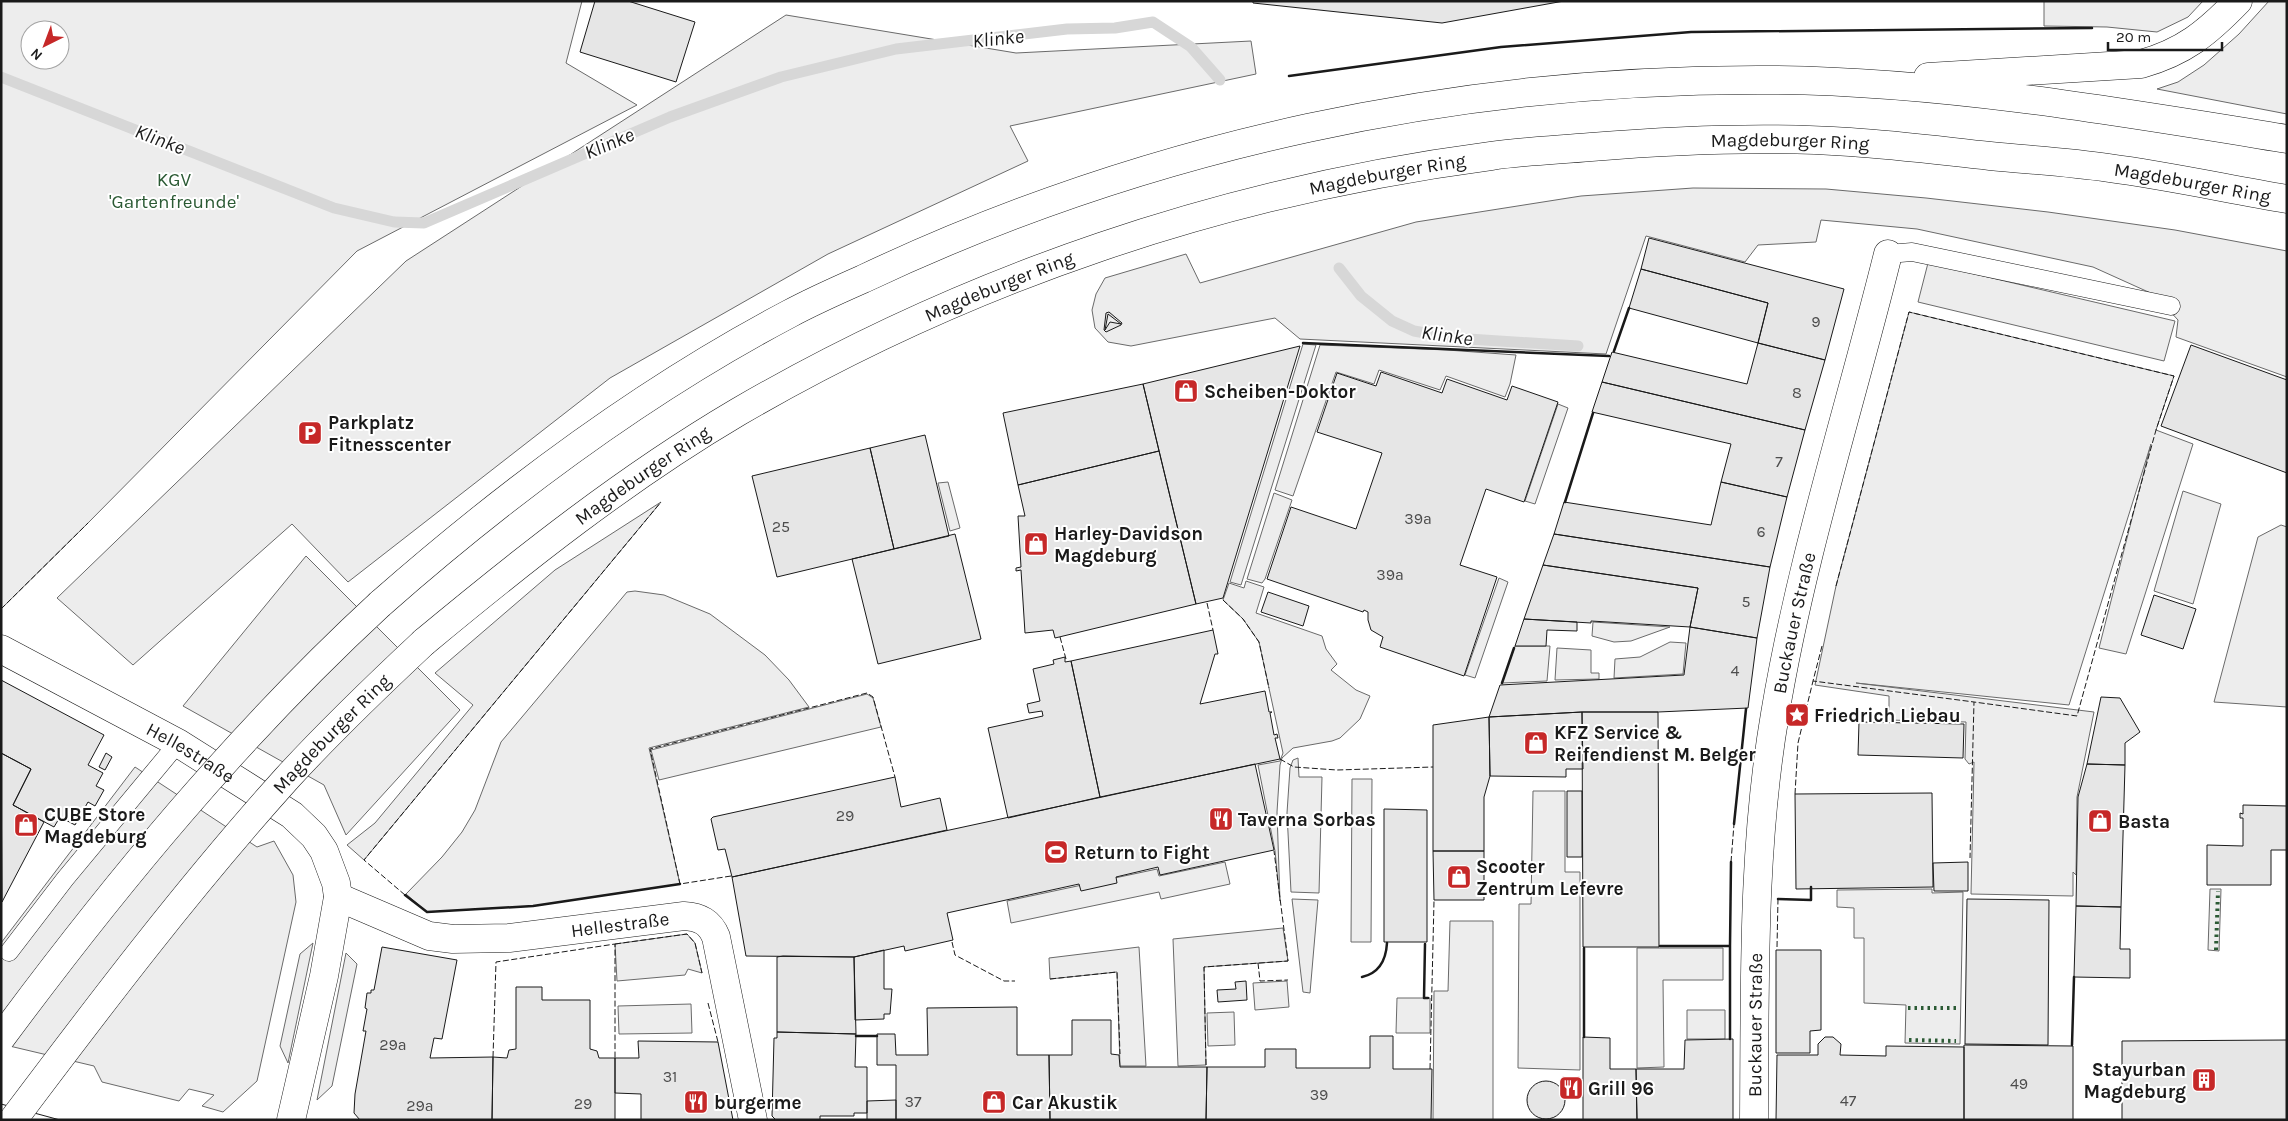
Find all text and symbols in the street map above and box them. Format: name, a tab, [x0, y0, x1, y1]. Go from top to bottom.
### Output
north arrow	[20, 20, 70, 70]
scale bar	[2108, 20, 2222, 52]
water label: Klinke	[971, 24, 1025, 53]
text: 20 m	[2116, 28, 2151, 46]
text: N	[27, 45, 46, 64]
water label: Klinke	[132, 119, 188, 159]
water label: Klinke	[581, 123, 637, 164]
street label: Magdeburger Ring	[1710, 129, 1871, 155]
street label: Magdeburger Ring	[1307, 150, 1468, 200]
street label: Magdeburger Ring	[2112, 159, 2273, 208]
park label: KGV 'Gartenfreunde'	[109, 169, 240, 213]
street label: Magdeburger Ring	[921, 247, 1077, 327]
house number: 9	[1811, 312, 1821, 331]
water label: Klinke	[1420, 321, 1474, 350]
shop icon: Scheiben-Doktor	[1173, 378, 1199, 404]
place label: Scheiben-Doktor	[1204, 381, 1356, 403]
house number: 8	[1792, 383, 1802, 402]
place label: Parkplatz Fitnesscenter	[328, 412, 452, 456]
parking icon: Parkplatz Fitnesscenter	[297, 420, 323, 446]
street label: Magdeburger Ring	[571, 422, 715, 530]
house number: 7	[1775, 452, 1783, 471]
house number: 39a	[1404, 509, 1432, 528]
house number: 25	[772, 517, 790, 536]
house number: 6	[1756, 522, 1766, 541]
place label: Harley-Davidson Magdeburg	[1054, 523, 1203, 567]
shop icon: Harley-Davidson Magdeburg	[1023, 531, 1049, 557]
street label: Buckauer Straße	[1769, 550, 1821, 696]
house number: 39a	[1376, 565, 1404, 584]
house number: 5	[1741, 592, 1751, 611]
house number: 4	[1731, 661, 1740, 680]
street label: Magdeburger Ring	[268, 670, 395, 799]
place icon: Friedrich Liebau	[1784, 702, 1810, 728]
place label: Friedrich Liebau	[1814, 705, 1961, 727]
street label: Hellestraße	[142, 718, 238, 788]
place label: KFZ Service & Reifendienst M. Belger	[1554, 722, 1756, 766]
shop icon: KFZ Service & Reifendienst M. Belger	[1523, 730, 1549, 756]
place label: CUBE Store Magdeburg	[44, 804, 146, 848]
house number: 29	[836, 806, 854, 825]
restaurant icon: Taverna Sorbas	[1208, 806, 1234, 832]
shop icon: Basta	[2087, 808, 2113, 834]
place label: Taverna Sorbas	[1238, 809, 1376, 831]
place label: Basta	[2118, 811, 2170, 833]
shop icon: CUBE Store Magdeburg	[13, 812, 39, 838]
sports icon: Return to Fight	[1043, 839, 1069, 865]
place label: Return to Fight	[1074, 842, 1210, 864]
place label: Scooter Zentrum Lefevre	[1476, 856, 1623, 900]
shop icon: Scooter Zentrum Lefevre	[1446, 864, 1472, 890]
street label: Hellestraße	[570, 908, 670, 942]
street label: Buckauer Straße	[1744, 953, 1767, 1097]
house number: 29a	[379, 1035, 407, 1054]
place label: Stayurban Magdeburg	[2084, 1059, 2186, 1103]
house number: 31	[663, 1067, 677, 1086]
building icon: Stayurban Magdeburg	[2191, 1067, 2217, 1093]
house number: 49	[2010, 1074, 2028, 1093]
restaurant icon: Grill 96	[1558, 1075, 1584, 1101]
place label: Grill 96	[1588, 1078, 1654, 1100]
house number: 39	[1310, 1085, 1328, 1104]
restaurant icon: burgerme	[683, 1089, 709, 1115]
shop icon: Car Akustik	[981, 1089, 1007, 1115]
house number: 47	[1840, 1091, 1857, 1110]
place label: burgerme	[714, 1092, 802, 1114]
house number: 37	[905, 1092, 922, 1111]
place label: Car Akustik	[1012, 1092, 1117, 1114]
house number: 29	[574, 1094, 592, 1113]
house number: 29a	[406, 1096, 434, 1115]

